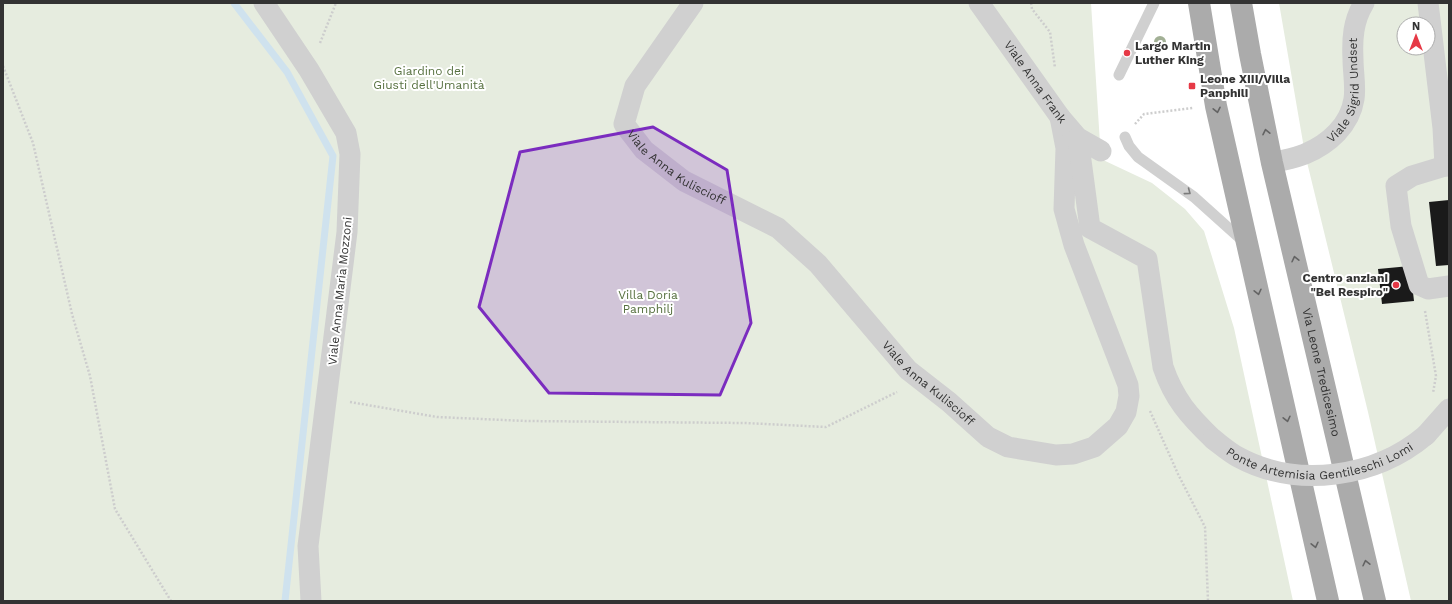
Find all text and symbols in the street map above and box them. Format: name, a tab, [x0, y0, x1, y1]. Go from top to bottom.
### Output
north arrow	[1396, 16, 1436, 56]
text: N	[1412, 20, 1420, 33]
street label: Viale Sigrid Undset	[1324, 37, 1362, 146]
street label: Viale Anna Frank	[1001, 38, 1069, 126]
place label: Largo Martin Luther King	[1135, 39, 1211, 67]
marker: Largo Martin Luther King	[1122, 48, 1132, 58]
park label: Giardino dei Giusti dell'Umanità	[373, 64, 485, 92]
place label: Leone XIII/Villa Panphili	[1200, 72, 1290, 100]
marker: Leone XIII/Villa Panphili	[1187, 81, 1197, 91]
one-way arrow	[1212, 107, 1220, 114]
street label: Viale Anna Kuliscioff	[624, 127, 729, 208]
one-way arrow	[1262, 129, 1271, 136]
one-way arrow	[1183, 187, 1190, 194]
street label: Viale Anna Maria Mozzoni	[325, 216, 355, 366]
one-way arrow	[1292, 256, 1300, 262]
place label: Centro anziani "Bel Respiro"	[1303, 271, 1388, 299]
marker: Centro anziani "Bel Respiro"	[1391, 280, 1401, 290]
park label: Villa Doria Pamphilj	[618, 288, 678, 316]
one-way arrow	[1254, 289, 1262, 295]
street label: Via Leone Tredicesimo	[1299, 307, 1343, 438]
street label: Viale Anna Kuliscioff	[879, 338, 978, 429]
one-way arrow	[1282, 415, 1291, 422]
street label: Ponte Artemisia Gentileschi Lomi	[1221, 435, 1417, 453]
text: Ponte Artemisia Gentileschi Lomi	[1224, 440, 1416, 482]
one-way arrow	[1311, 542, 1319, 549]
one-way arrow	[1362, 560, 1370, 566]

